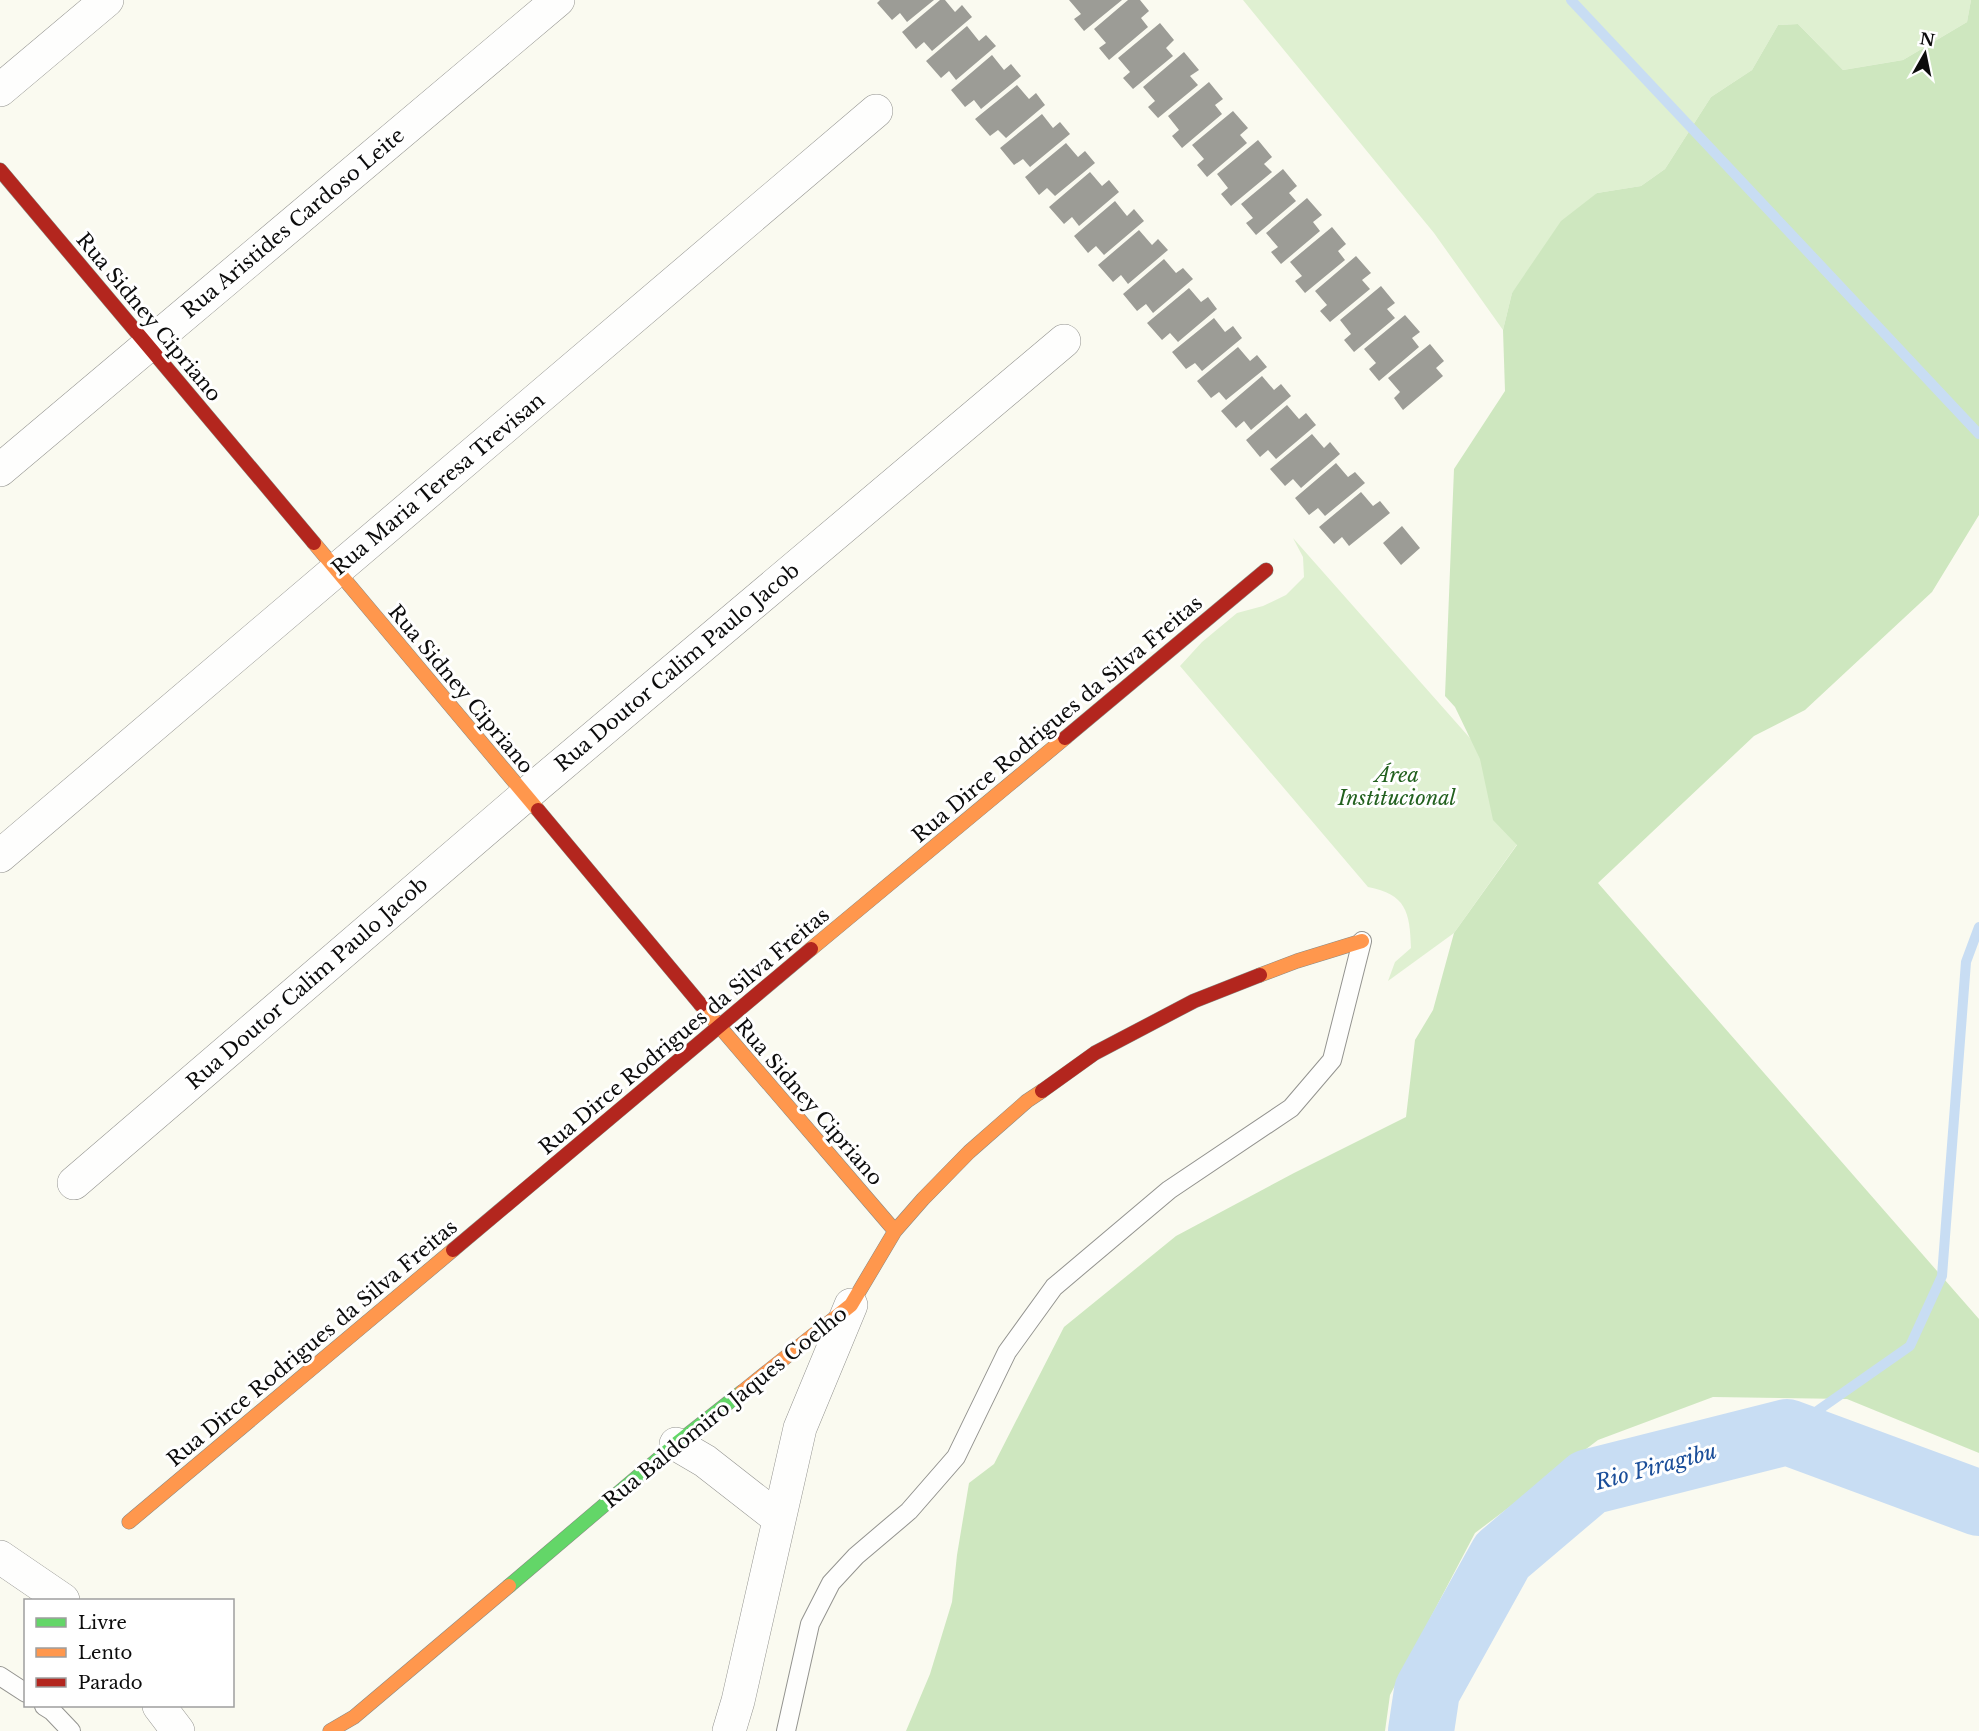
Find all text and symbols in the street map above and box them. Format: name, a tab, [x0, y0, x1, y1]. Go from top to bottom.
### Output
north arrow	[1895, 24, 1955, 84]
text: N	[1918, 28, 1936, 50]
street label: Rua Aristides Cardoso Leite	[177, 123, 409, 323]
street label: Rua Sidney Cipriano	[71, 228, 227, 406]
street label: Rua Maria Teresa Trevisan	[327, 388, 549, 580]
street label: Rua Doutor Calim Paulo Jacob	[550, 558, 804, 776]
street label: Rua Dirce Rodrigues da Silva Freitas	[907, 591, 1207, 847]
street label: Rua Sidney Cipriano	[383, 600, 539, 778]
park label: Área Institucional	[1337, 762, 1457, 810]
street label: Rua Doutor Calim Paulo Jacob	[182, 872, 432, 1094]
street label: Rua Dirce Rodrigues da Silva Freitas	[534, 903, 834, 1159]
street label: Rua Sidney Cipriano	[730, 1014, 888, 1190]
street label: Rua Dirce Rodrigues da Silva Freitas	[162, 1215, 462, 1471]
street label: Rua Baldomiro Jaques Coelho	[598, 1301, 852, 1513]
water label: Rio Piragibu	[1591, 1438, 1720, 1496]
legend	[24, 1599, 234, 1707]
text: Livre	[78, 1612, 127, 1634]
text: Lento	[78, 1642, 132, 1664]
text: Parado	[78, 1672, 143, 1694]

